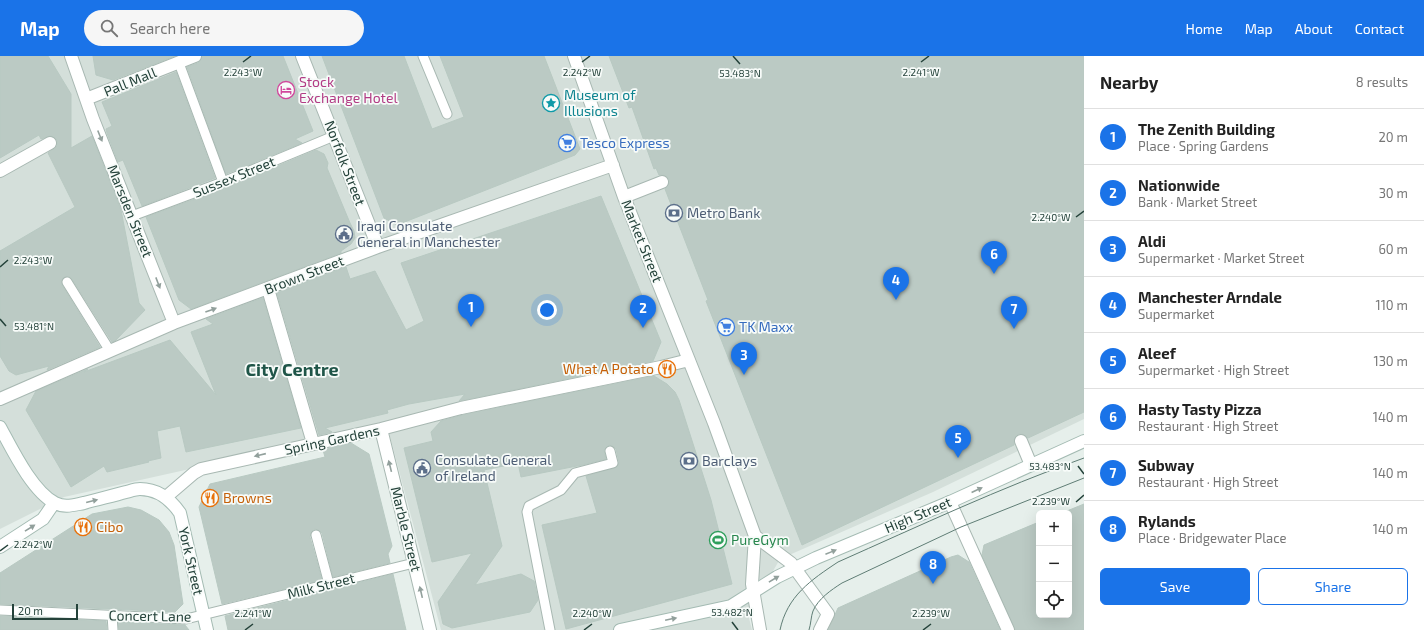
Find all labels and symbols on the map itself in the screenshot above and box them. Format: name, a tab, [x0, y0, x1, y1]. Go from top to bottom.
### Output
street label: Pall Mall	[101, 63, 159, 100]
text: 2.243°W	[224, 66, 263, 78]
text: 2.242°W	[563, 66, 602, 78]
text: 2.241°W	[903, 66, 940, 78]
text: 53.483°N	[719, 67, 761, 79]
place label: Stock Exchange Hotel	[299, 73, 398, 106]
hotel icon: Stock Exchange Hotel	[276, 80, 296, 100]
place label: Museum of Illusions	[564, 86, 636, 119]
place icon: Museum of Illusions	[541, 93, 561, 113]
street label: Norfolk Street	[321, 118, 369, 208]
one-way arrow	[97, 130, 103, 141]
supermarket icon: Tesco Express	[557, 133, 577, 153]
place label: Tesco Express	[580, 134, 670, 151]
street label: Sussex Street	[190, 152, 277, 201]
street label: Marsden Street	[104, 162, 157, 260]
street label: Market Street	[618, 197, 667, 285]
bank icon: Metro Bank	[664, 203, 684, 223]
place label: Metro Bank	[687, 204, 760, 221]
text: 2.240°W	[1032, 211, 1071, 223]
place label: Iraqi Consulate General in Manchester	[357, 217, 500, 250]
public building icon: Iraqi Consulate General in Manchester	[334, 224, 354, 244]
pin: 6	[981, 241, 1007, 274]
street label: Brown Street	[262, 252, 346, 297]
text: 2.243°W	[14, 254, 53, 266]
pin: 4	[883, 267, 909, 300]
one-way arrow	[156, 277, 162, 289]
pin: 1	[458, 294, 484, 327]
pin: 2	[630, 295, 656, 328]
pin: 7	[1001, 296, 1027, 329]
your location	[537, 300, 557, 320]
one-way arrow	[205, 306, 217, 312]
supermarket icon: TK Maxx	[716, 317, 736, 337]
place label: TK Maxx	[739, 318, 794, 335]
text: 53.481°N	[14, 320, 54, 332]
pin: 3	[731, 342, 757, 375]
district label: City Centre	[245, 358, 339, 380]
restaurant icon: What A Potato	[657, 359, 677, 379]
place label: What A Potato	[563, 360, 654, 377]
street label: Spring Gardens	[283, 421, 381, 458]
pin: 5	[945, 425, 971, 458]
place label: Consulate General of Ireland	[435, 451, 552, 484]
bank icon: Barclays	[679, 451, 699, 471]
place label: Barclays	[702, 452, 757, 469]
one-way arrow	[254, 453, 267, 459]
public building icon: Consulate General of Ireland	[412, 458, 432, 478]
one-way arrow	[387, 460, 393, 472]
text: 53.483°N	[1029, 460, 1071, 472]
street label: Marble Street	[388, 484, 425, 573]
one-way arrow	[971, 487, 982, 493]
restaurant icon: Browns	[200, 488, 220, 508]
place label: Browns	[223, 489, 272, 506]
street label: High Street	[882, 493, 954, 536]
text: 2.239°W	[1032, 495, 1070, 507]
one-way arrow	[86, 497, 98, 503]
restaurant icon: Cibo	[73, 517, 93, 537]
place label: Cibo	[96, 518, 123, 535]
one-way arrow	[25, 524, 35, 532]
street label: York Street	[175, 525, 208, 597]
sports icon: PureGym	[708, 530, 728, 550]
place label: PureGym	[731, 531, 789, 548]
text: 2.242°W	[14, 538, 53, 550]
one-way arrow	[825, 548, 837, 555]
pin: 8	[920, 551, 946, 584]
street label: Milk Street	[285, 569, 356, 602]
one-way arrow	[769, 575, 779, 583]
one-way arrow	[418, 586, 424, 598]
scale bar	[12, 602, 78, 621]
street label: Concert Lane	[108, 606, 192, 625]
text: 53.482°N	[711, 606, 753, 618]
text: 2.241°W	[235, 607, 272, 619]
text: 2.240°W	[573, 607, 612, 619]
text: 2.239°W	[912, 607, 950, 619]
one-way arrow	[665, 615, 677, 621]

